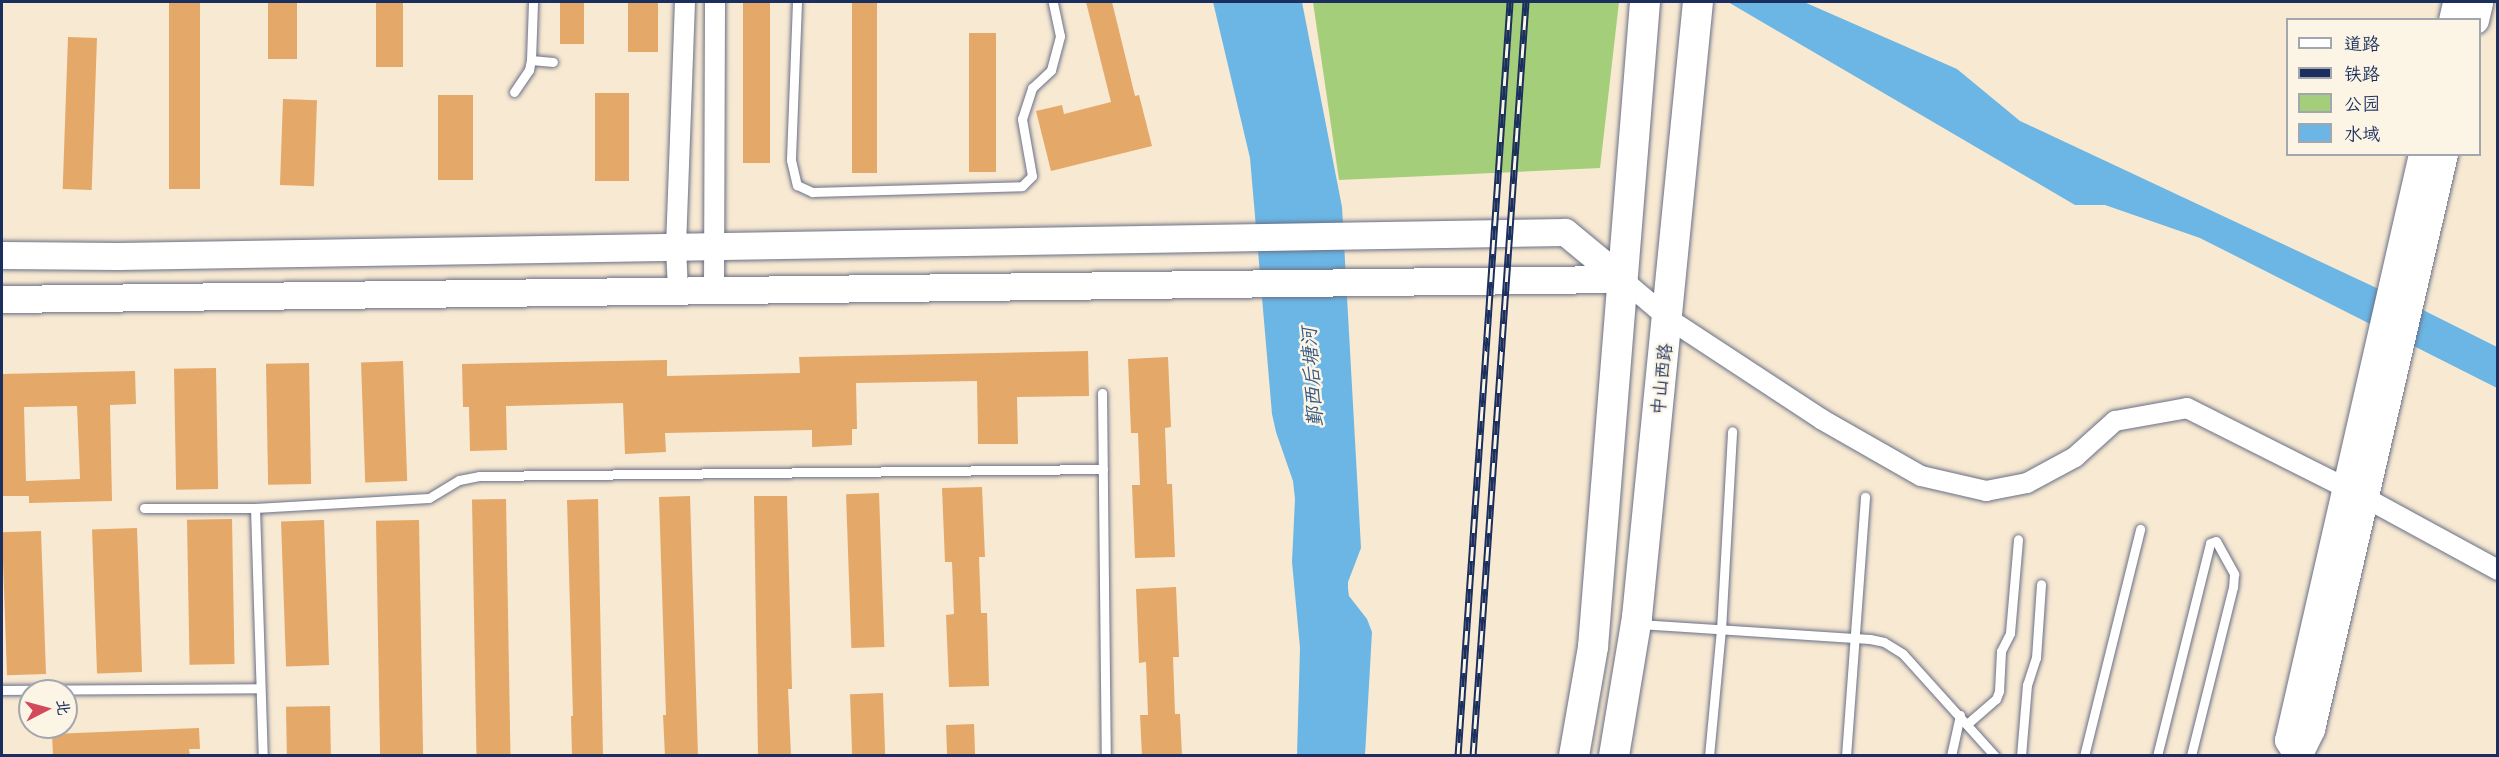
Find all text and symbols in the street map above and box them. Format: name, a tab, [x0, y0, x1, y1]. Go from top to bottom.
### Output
legend	[2286, 18, 2481, 156]
text: 道路	[2344, 31, 2380, 56]
text: 铁路	[2344, 61, 2380, 86]
text: 公园	[2344, 91, 2380, 116]
text: 水域	[2344, 121, 2380, 146]
water label: 鄞西后塘河	[1296, 326, 1326, 428]
street label: 中山西路	[1647, 342, 1677, 416]
north arrow	[18, 679, 78, 739]
text: 北	[52, 698, 76, 716]

